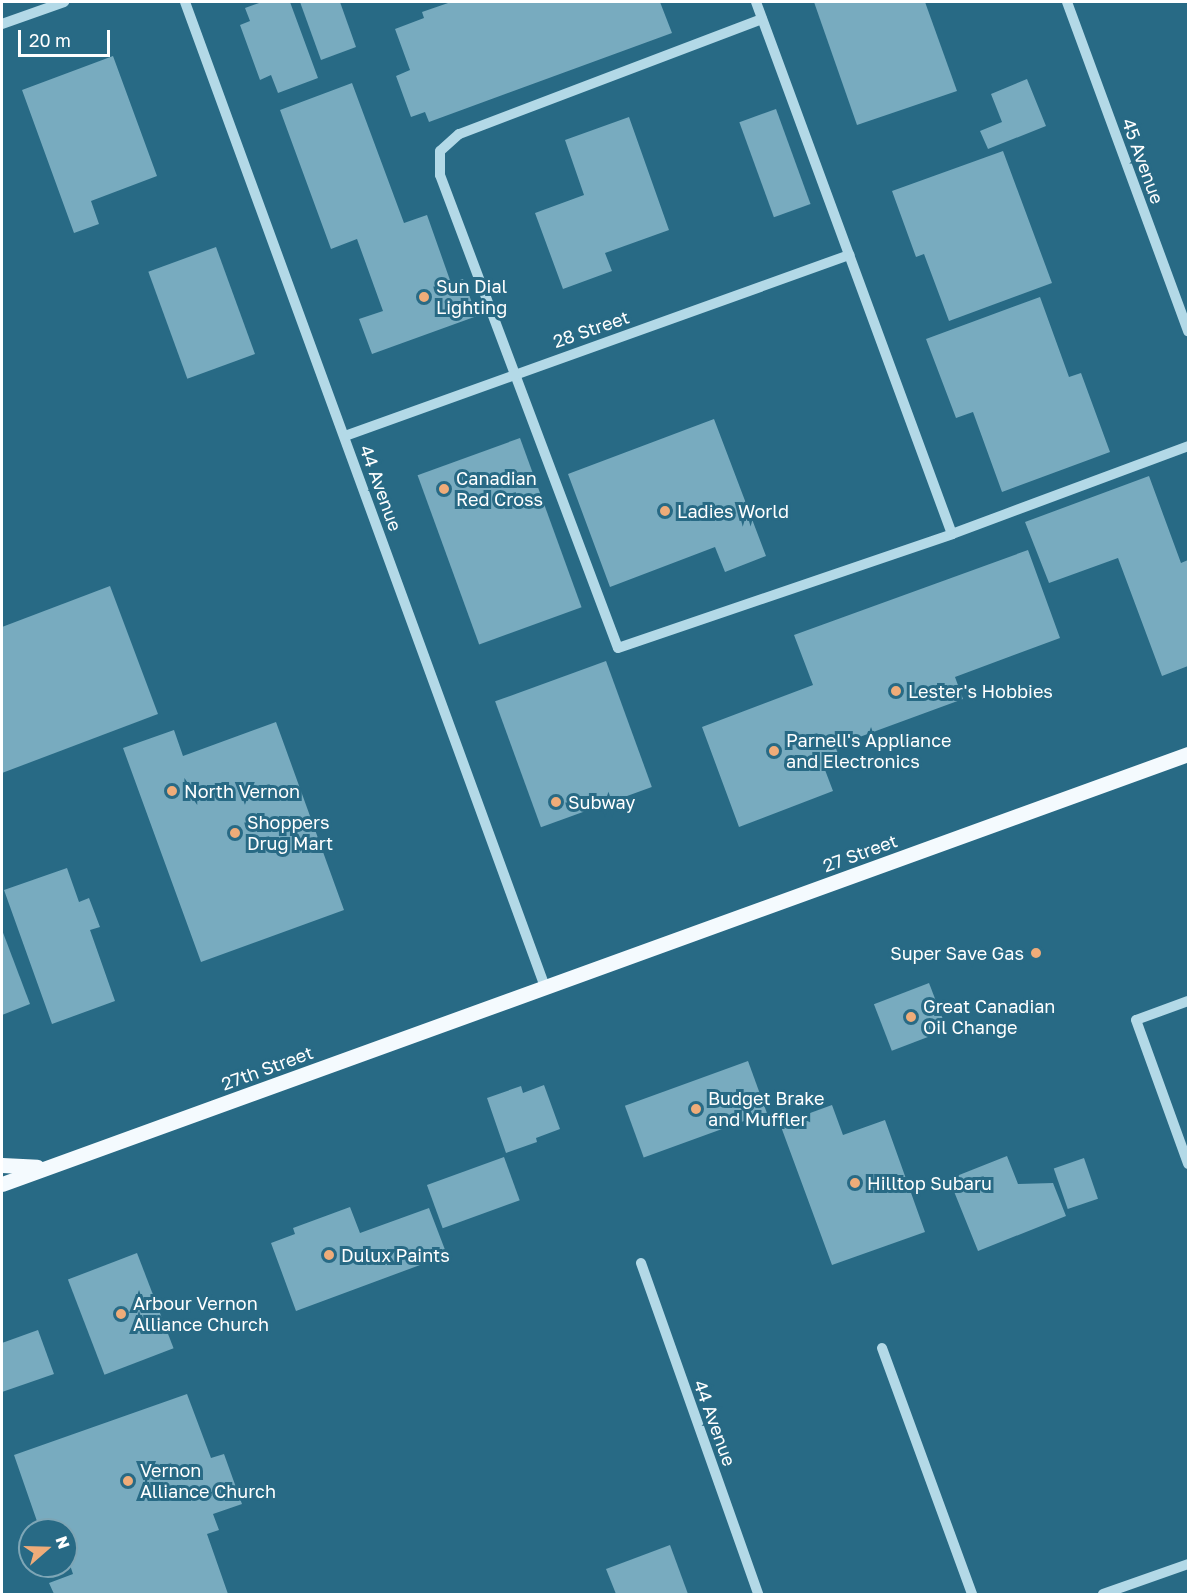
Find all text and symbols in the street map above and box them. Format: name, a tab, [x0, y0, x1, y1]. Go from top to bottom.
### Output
scale bar	[21, 18, 112, 56]
text: 20 m	[29, 29, 71, 51]
street label: 45 Avenue	[1118, 115, 1168, 207]
place label: Sun Dial Lighting	[436, 276, 507, 318]
marker: Sun Dial Lighting	[417, 290, 431, 304]
street label: 28 Street	[550, 306, 632, 352]
street label: 44 Avenue	[355, 442, 407, 534]
place label: Canadian Red Cross	[456, 468, 543, 510]
marker: Canadian Red Cross	[437, 482, 451, 496]
place label: Ladies World	[677, 500, 789, 522]
marker: Ladies World	[658, 504, 672, 518]
place label: Lester's Hobbies	[908, 680, 1053, 702]
marker: Lester's Hobbies	[889, 684, 903, 698]
place label: Parnell's Appliance and Electronics	[786, 730, 951, 772]
marker: Parnell's Appliance and Electronics	[767, 744, 781, 758]
place label: North Vernon	[184, 780, 300, 802]
marker: North Vernon	[165, 784, 179, 798]
place label: Subway	[568, 791, 635, 813]
marker: Subway	[549, 795, 563, 809]
place label: Shoppers Drug Mart	[247, 812, 333, 854]
marker: Shoppers Drug Mart	[228, 826, 242, 840]
street label: 27 Street	[820, 830, 900, 876]
place label: Super Save Gas	[890, 942, 1024, 964]
marker: Super Save Gas	[1029, 946, 1043, 960]
place label: Great Canadian Oil Change	[923, 996, 1055, 1038]
marker: Great Canadian Oil Change	[904, 1010, 918, 1024]
street label: 27th Street	[218, 1041, 316, 1095]
place label: Budget Brake and Muffler	[708, 1088, 825, 1130]
marker: Budget Brake and Muffler	[689, 1102, 703, 1116]
place label: Hilltop Subaru	[867, 1172, 992, 1194]
marker: Hilltop Subaru	[848, 1176, 862, 1190]
place label: Dulux Paints	[341, 1244, 450, 1266]
marker: Dulux Paints	[322, 1248, 336, 1262]
place label: Arbour Vernon Alliance Church	[133, 1293, 269, 1336]
marker: Arbour Vernon Alliance Church	[114, 1307, 128, 1321]
street label: 44 Avenue	[689, 1377, 741, 1469]
place label: Vernon Alliance Church	[140, 1460, 276, 1502]
marker: Vernon Alliance Church	[121, 1474, 135, 1488]
north arrow	[18, 1518, 78, 1578]
text: N	[52, 1533, 75, 1552]

